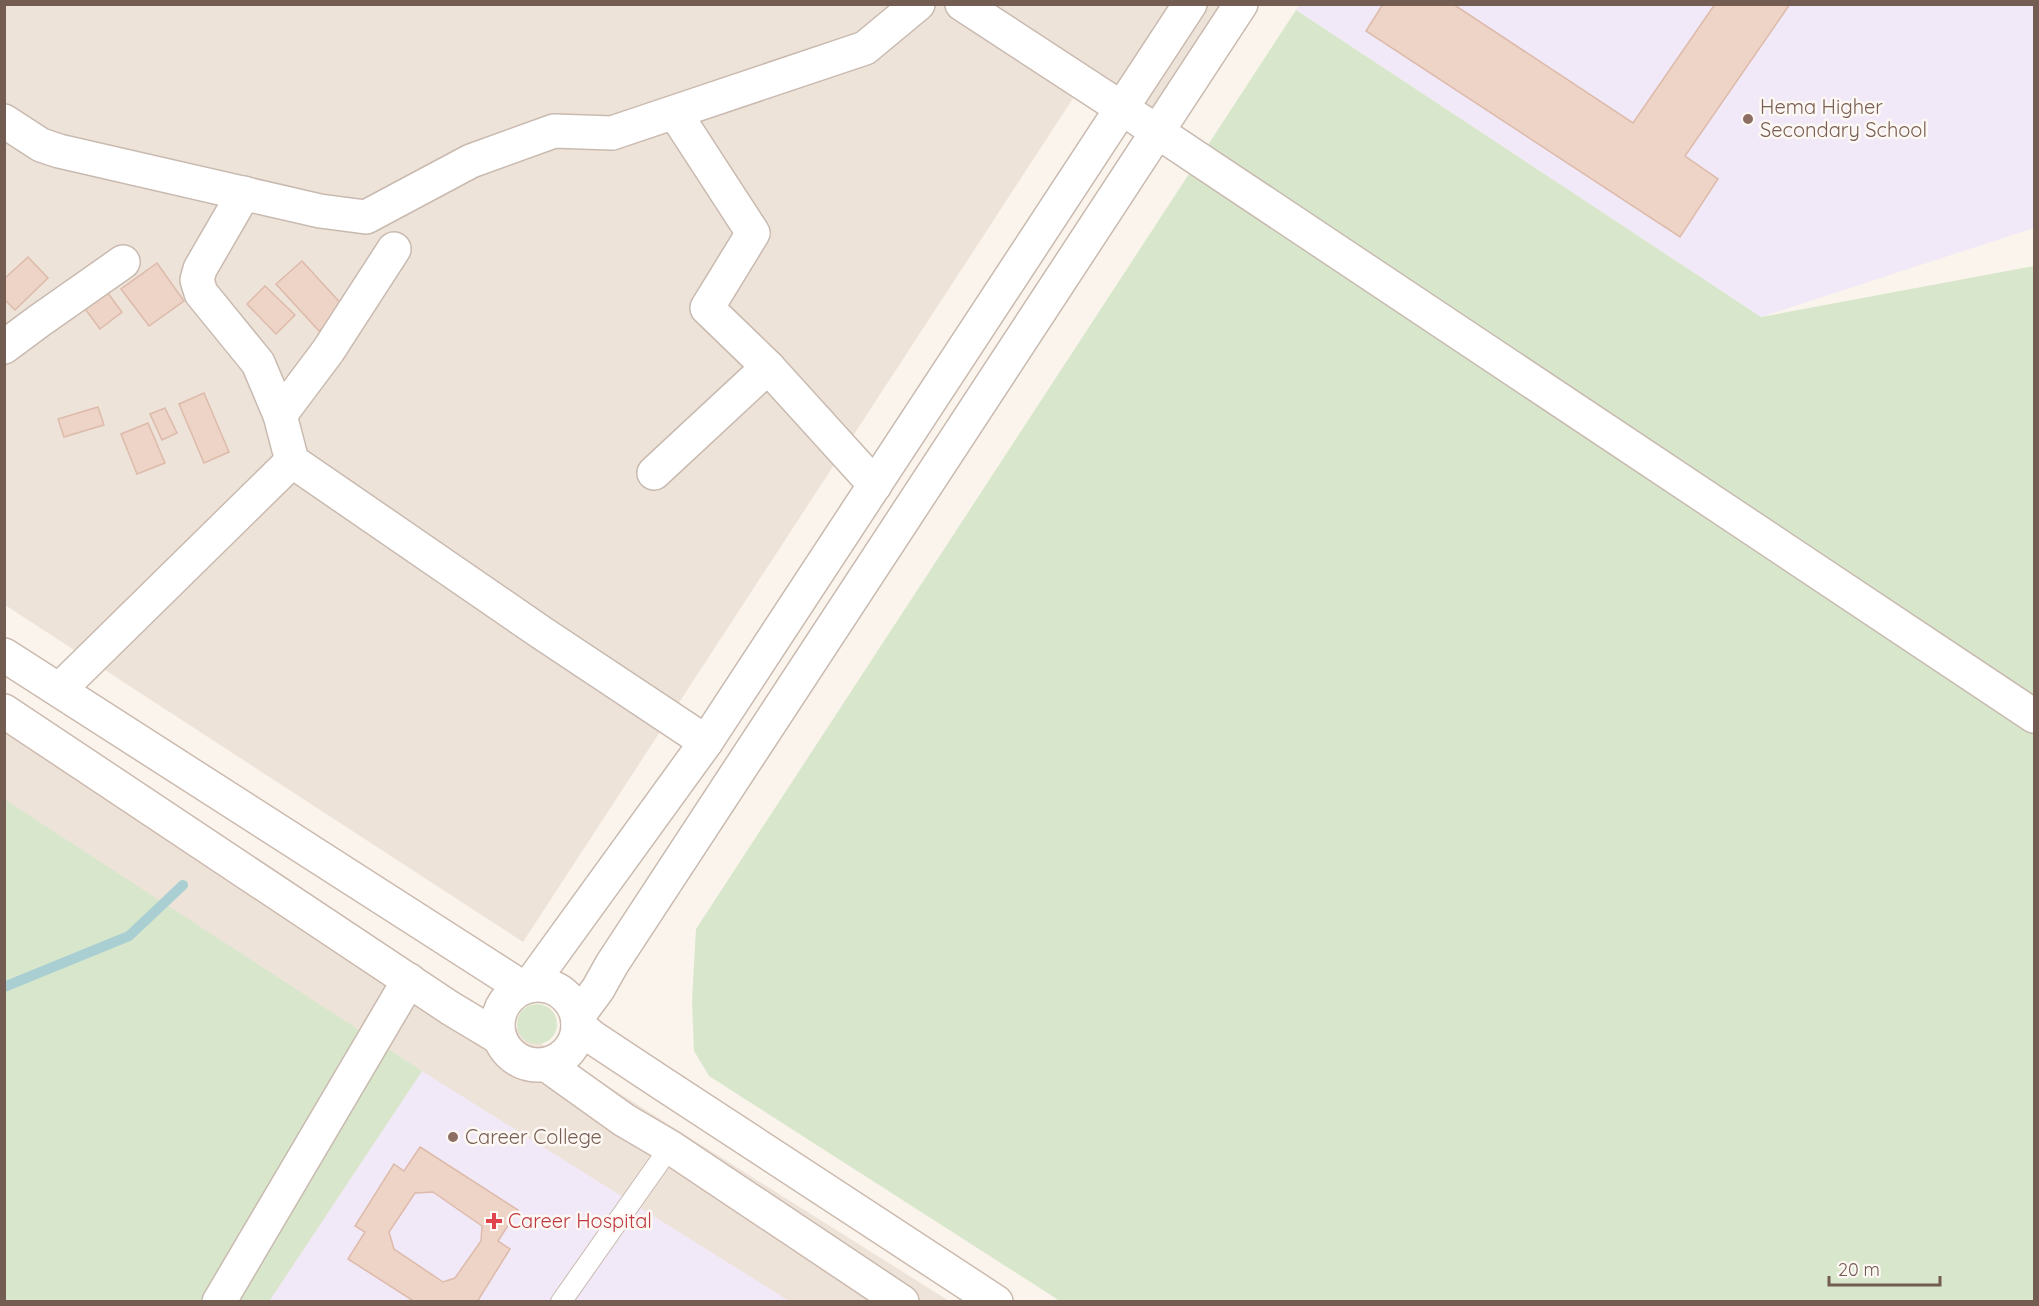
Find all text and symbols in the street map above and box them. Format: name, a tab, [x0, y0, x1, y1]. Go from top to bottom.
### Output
place label: Hema Higher Secondary School	[1760, 94, 1927, 142]
marker: Hema Higher Secondary School	[1741, 112, 1755, 126]
place label: Career College	[465, 1124, 602, 1149]
marker: Career College	[446, 1130, 460, 1144]
place label: Career Hospital	[508, 1208, 652, 1233]
marker: Career Hospital	[485, 1212, 503, 1230]
scale bar	[1829, 1249, 1940, 1287]
text: 20 m	[1838, 1258, 1880, 1281]

